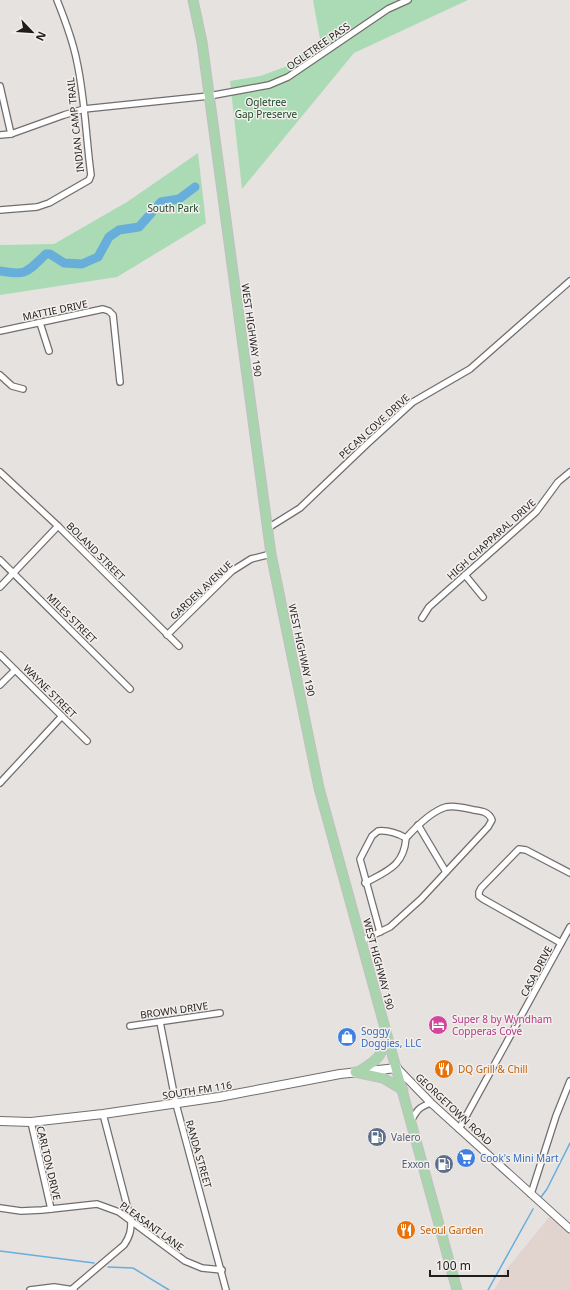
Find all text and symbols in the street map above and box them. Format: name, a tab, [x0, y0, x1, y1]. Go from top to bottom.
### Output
north arrow	[12, 12, 52, 52]
street label: OGLETREE PASS	[284, 19, 353, 73]
text: N	[33, 29, 50, 44]
street label: INDIAN CAMP TRAIL	[63, 77, 87, 173]
park label: Ogletree Gap Preserve	[235, 95, 298, 121]
park label: South Park	[147, 201, 199, 215]
street label: WEST HIGHWAY 190	[239, 282, 266, 378]
street label: MATTIE DRIVE	[21, 296, 89, 324]
street label: PECAN COVE DRIVE	[336, 390, 412, 462]
street label: HIGH CHAPPARAL DRIVE	[444, 495, 538, 583]
street label: BOLAND STREET	[64, 519, 129, 584]
street label: GARDEN AVENUE	[167, 557, 235, 623]
street label: MILES STREET	[44, 590, 100, 646]
street label: WEST HIGHWAY 190	[285, 603, 319, 698]
street label: WAYNE STREET	[20, 661, 80, 721]
street label: WEST HIGHWAY 190	[360, 917, 398, 1012]
street label: CASA DRIVE	[517, 943, 555, 999]
street label: BROWN DRIVE	[139, 998, 209, 1022]
place label: Super 8 by Wyndham Copperas Cove	[452, 1012, 552, 1038]
hotel icon: Super 8 by Wyndham Copperas Cove	[427, 1014, 449, 1036]
place label: Soggy Doggies, LLC	[361, 1024, 422, 1050]
shop icon: Soggy Doggies, LLC	[336, 1026, 358, 1048]
restaurant icon: DQ Grill & Chill	[433, 1058, 455, 1080]
place label: DQ Grill & Chill	[458, 1062, 528, 1076]
street label: GEORGETOWN ROAD	[413, 1070, 495, 1148]
street label: SOUTH FM 116	[161, 1078, 233, 1102]
street label: RANDA STREET	[183, 1118, 216, 1190]
street label: CARLTON DRIVE	[34, 1124, 64, 1202]
fuel station icon: Valero	[366, 1126, 388, 1148]
place label: Valero	[391, 1130, 421, 1144]
supermarket icon: Cook's Mini Mart	[455, 1147, 477, 1169]
place label: Cook's Mini Mart	[480, 1151, 559, 1165]
fuel station icon: Exxon	[433, 1153, 455, 1175]
place label: Exxon	[402, 1157, 430, 1171]
street label: PLEASANT LANE	[117, 1198, 187, 1254]
restaurant icon: Seoul Garden	[395, 1219, 417, 1241]
place label: Seoul Garden	[420, 1223, 483, 1237]
scale bar	[430, 1252, 508, 1278]
text: 100 m	[436, 1257, 471, 1274]

